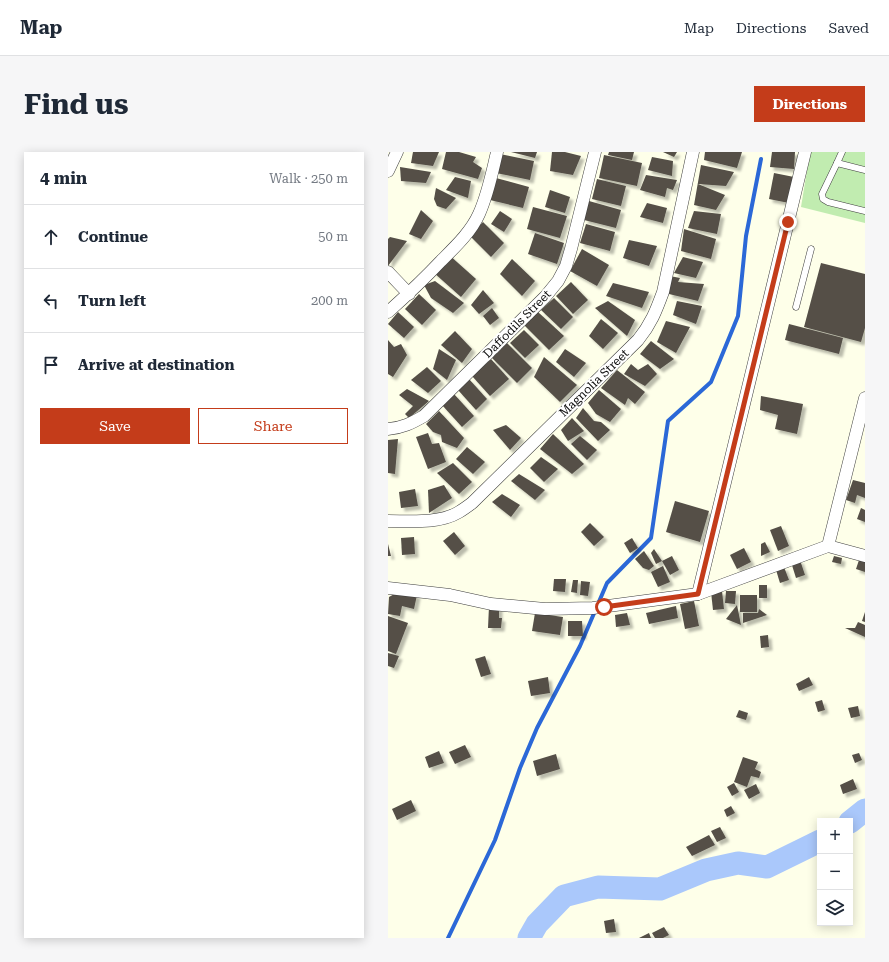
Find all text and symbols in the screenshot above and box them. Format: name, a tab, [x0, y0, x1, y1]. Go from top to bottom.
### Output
text: Map	[20, 16, 62, 39]
text: Map	[684, 20, 714, 36]
text: Directions	[736, 20, 806, 36]
text: Saved	[828, 20, 869, 36]
button: Directions	[754, 86, 865, 122]
text: Find us	[24, 88, 128, 121]
text: 4 min	[40, 168, 87, 188]
text: Walk · 250 m	[269, 171, 348, 186]
route end	[779, 213, 797, 231]
icon: ahead	[40, 226, 62, 248]
text: Continue	[78, 228, 148, 246]
text: 50 m	[318, 229, 348, 244]
street label: Daffodils Street	[480, 287, 554, 361]
icon: left	[40, 290, 62, 312]
text: Turn left	[78, 292, 146, 310]
text: 200 m	[311, 293, 348, 308]
street label: Magnolia Street	[556, 346, 632, 420]
icon: arrive	[40, 354, 62, 376]
text: Arrive at destination	[78, 356, 234, 374]
button: Save	[40, 408, 190, 444]
button: Share	[198, 408, 348, 444]
route start	[595, 598, 613, 616]
map controls	[817, 818, 853, 926]
button: +	[817, 818, 853, 854]
button: −	[817, 854, 853, 890]
button: layers	[817, 890, 853, 926]

